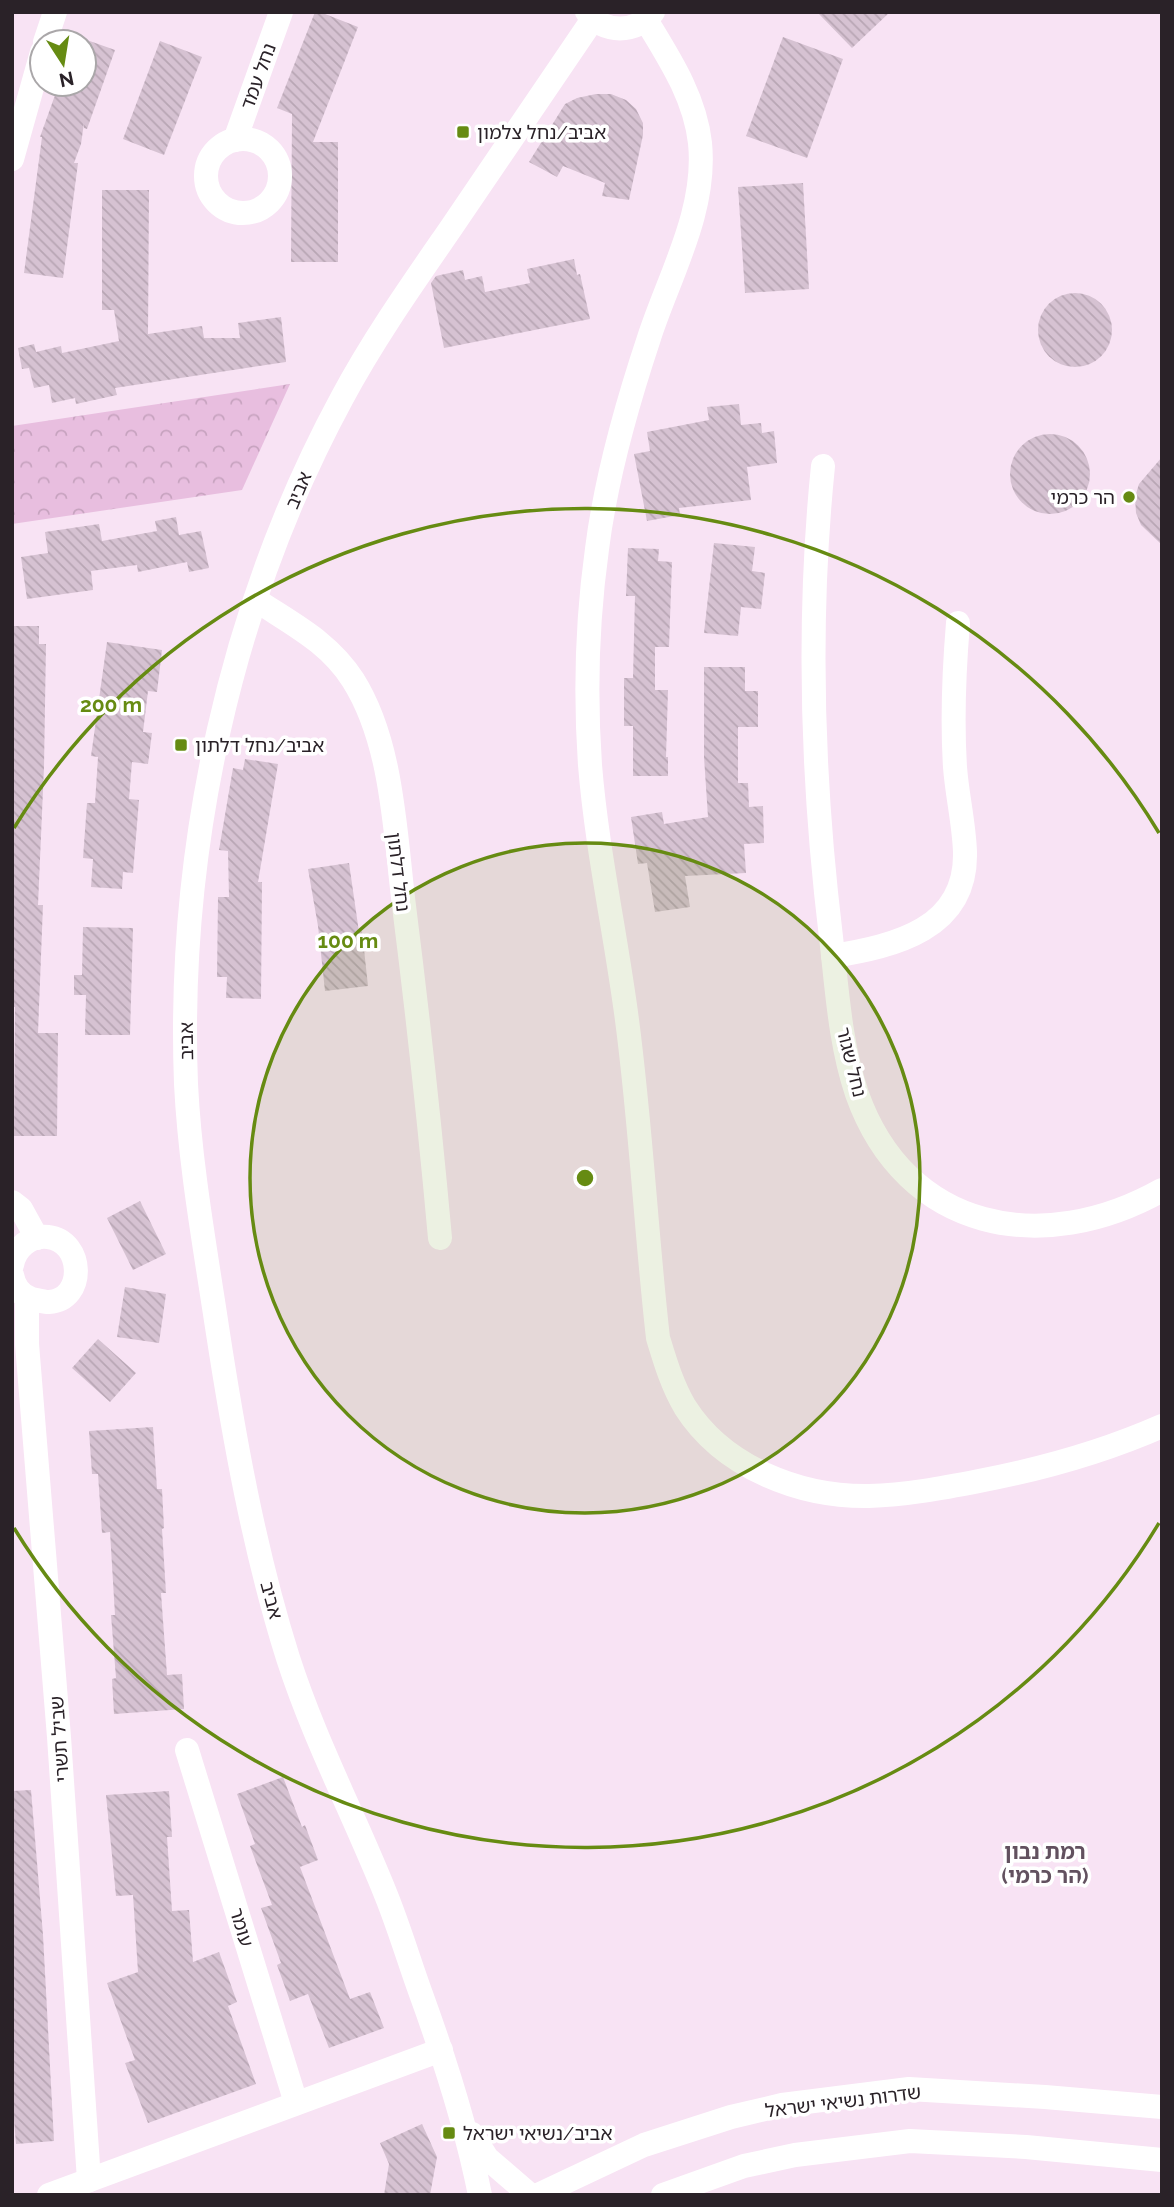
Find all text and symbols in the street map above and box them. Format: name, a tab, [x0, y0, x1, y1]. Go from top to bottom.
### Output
north arrow	[28, 28, 98, 98]
street label: נחל עמד	[236, 40, 280, 112]
text: N	[57, 67, 76, 92]
place label: אביב/נחל צלמון	[477, 121, 606, 143]
marker: אביב/נחל צלמון	[455, 124, 471, 140]
street label: אביב	[280, 468, 316, 512]
place label: הר כרמי	[1051, 486, 1115, 508]
marker: הר כרמי	[1121, 489, 1137, 505]
text: 200 m	[80, 692, 142, 717]
place label: אביב/נחל דלתון	[195, 734, 324, 756]
marker: אביב/נחל דלתון	[173, 737, 189, 753]
street label: נחל דלתון	[383, 831, 415, 913]
text: 100 m	[318, 928, 378, 953]
street label: אביב	[175, 1022, 197, 1060]
street label: נחל שגור	[833, 1025, 871, 1099]
centre of rings	[573, 1166, 597, 1190]
street label: אביב	[256, 1579, 288, 1621]
street label: שביל תשרי	[45, 1695, 73, 1783]
district label: רמת נבון (הר כרמי)	[1001, 1839, 1089, 1888]
street label: עומר	[226, 1905, 258, 1949]
street label: שדרות נשיאי ישראל	[764, 2081, 922, 2121]
place label: אביב/נשיאי ישראל	[463, 2122, 612, 2144]
marker: אביב/נשיאי ישראל	[441, 2125, 457, 2141]

